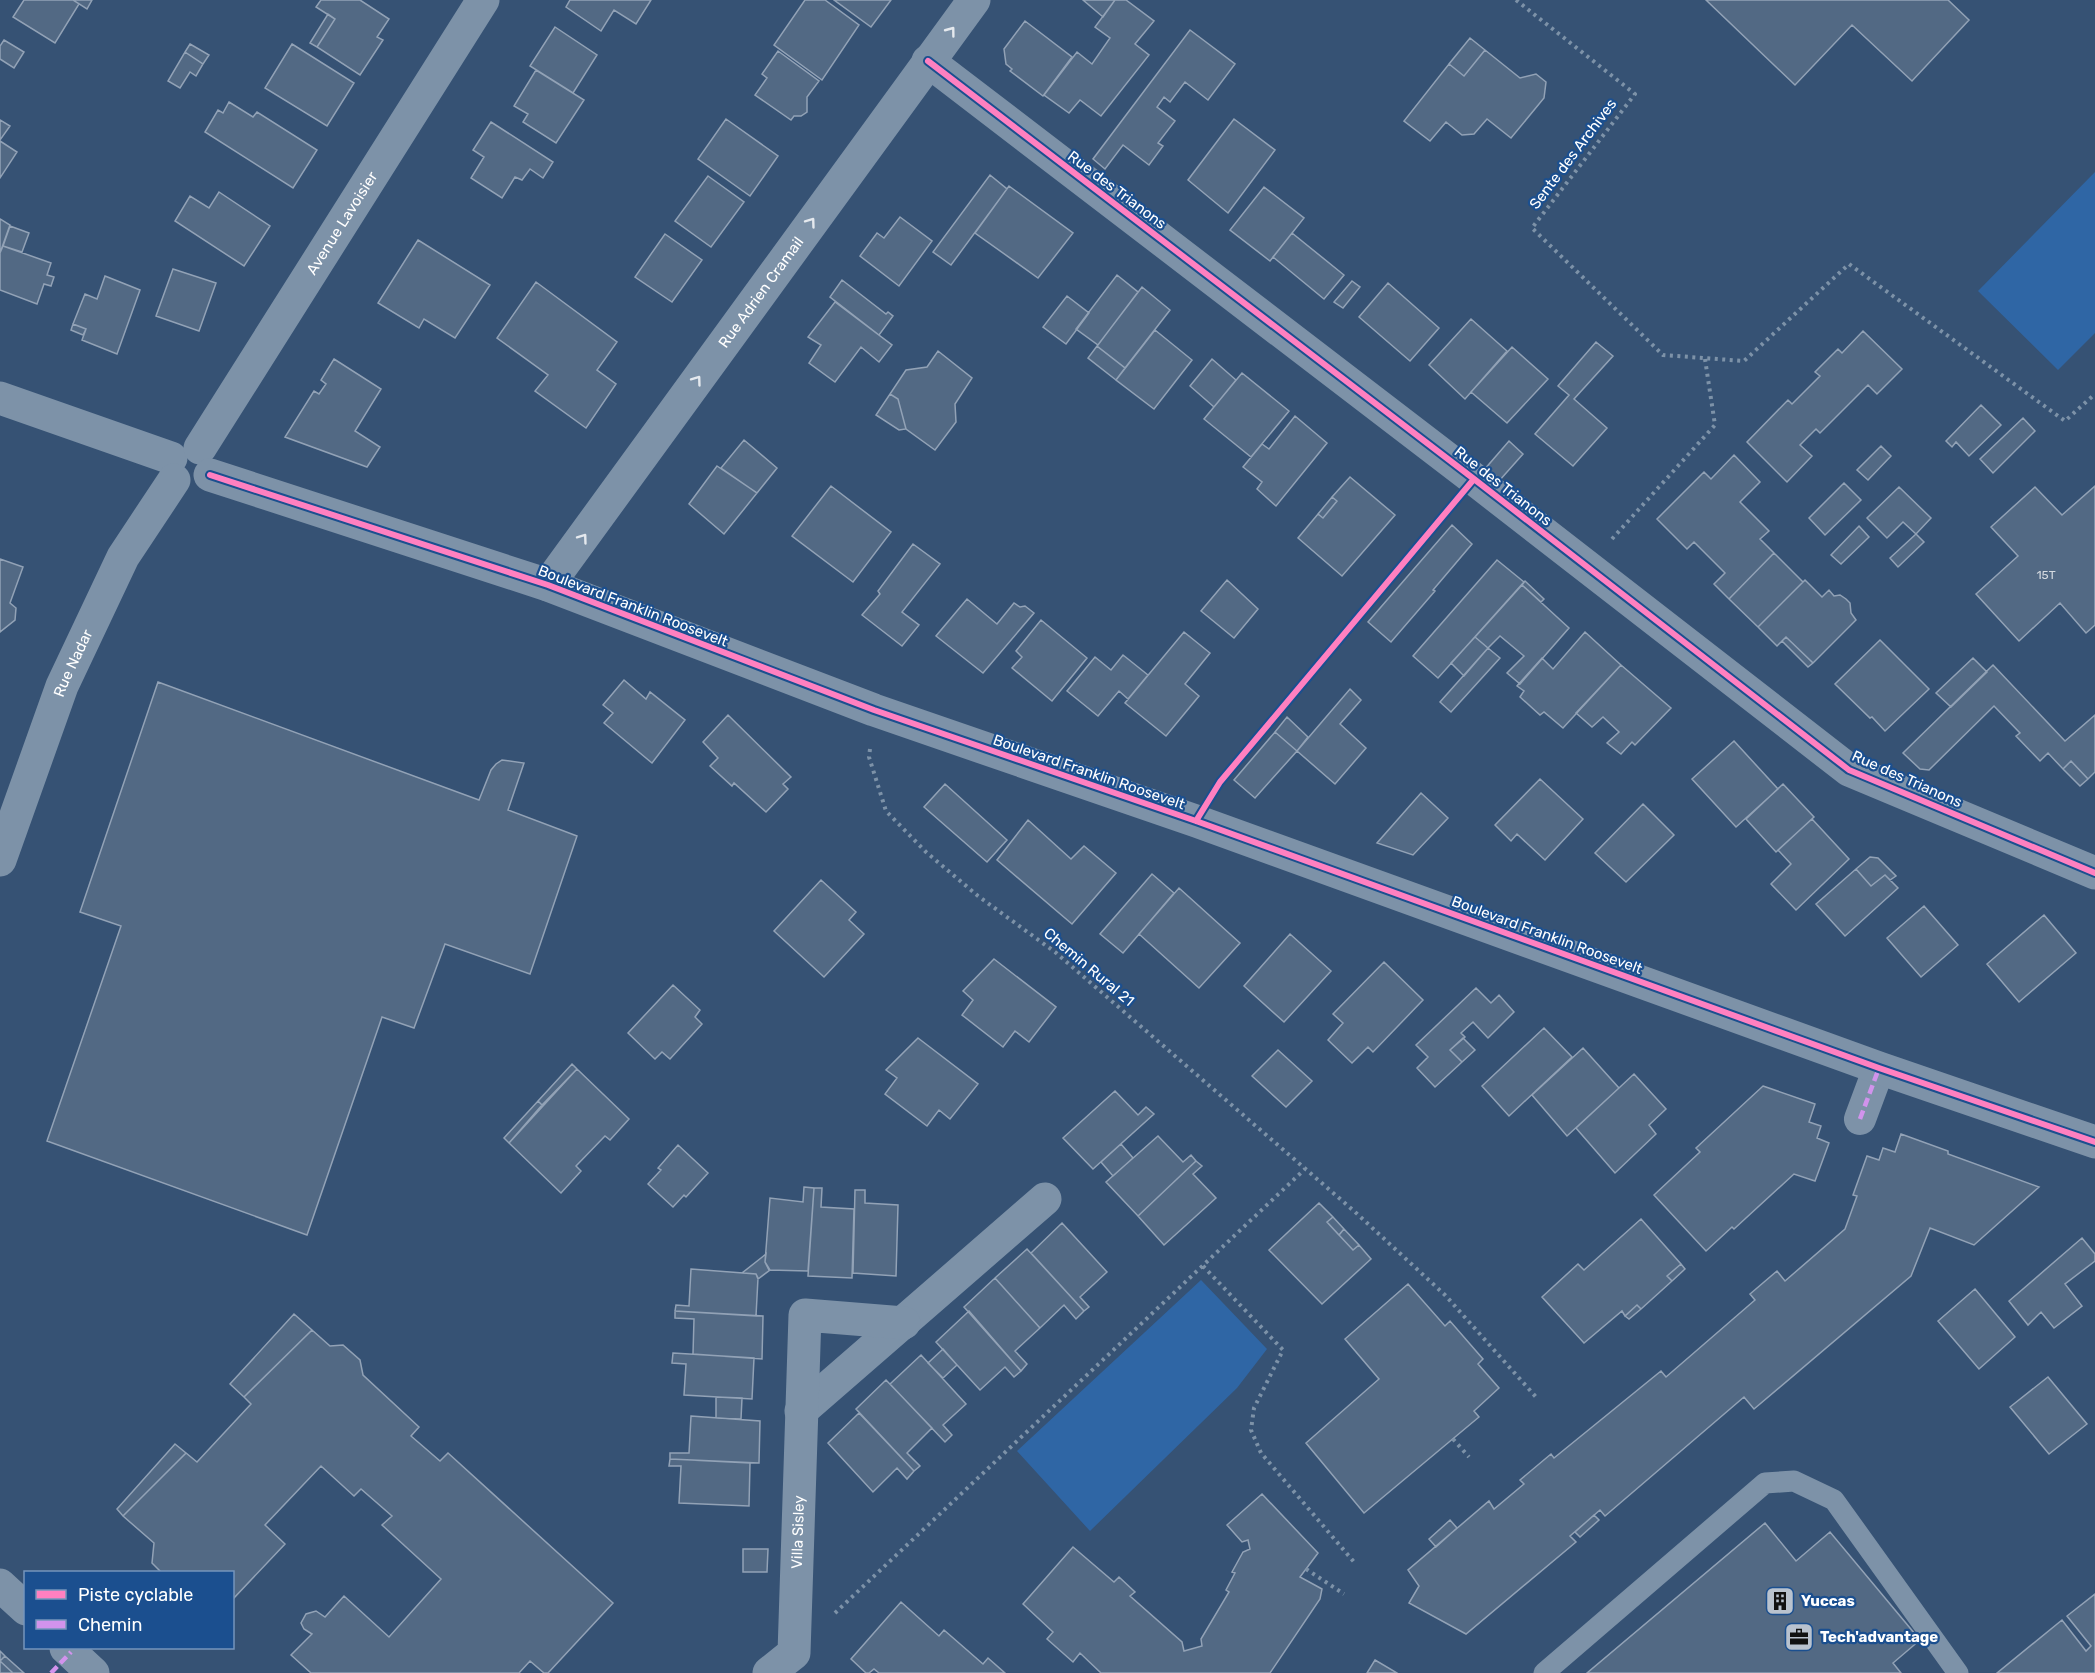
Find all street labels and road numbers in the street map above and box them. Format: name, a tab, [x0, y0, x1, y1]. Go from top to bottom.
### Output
street label: Sente des Archives	[1526, 95, 1621, 213]
street label: Rue des Trianons	[1064, 147, 1170, 233]
street label: Avenue Lavoisier	[303, 168, 381, 278]
street label: Rue Adrien Cramail	[715, 233, 807, 351]
street label: Rue des Trianons	[1451, 442, 1556, 530]
street label: Boulevard Franklin Roosevelt	[536, 561, 731, 651]
street label: Rue Nadar	[50, 626, 97, 699]
street label: Boulevard Franklin Roosevelt	[991, 731, 1187, 813]
street label: Rue des Trianons	[1849, 747, 1965, 812]
street label: Boulevard Franklin Roosevelt	[1449, 892, 1645, 978]
street label: Chemin Rural 21	[1040, 924, 1138, 1010]
street label: Villa Sisley	[788, 1495, 808, 1569]

